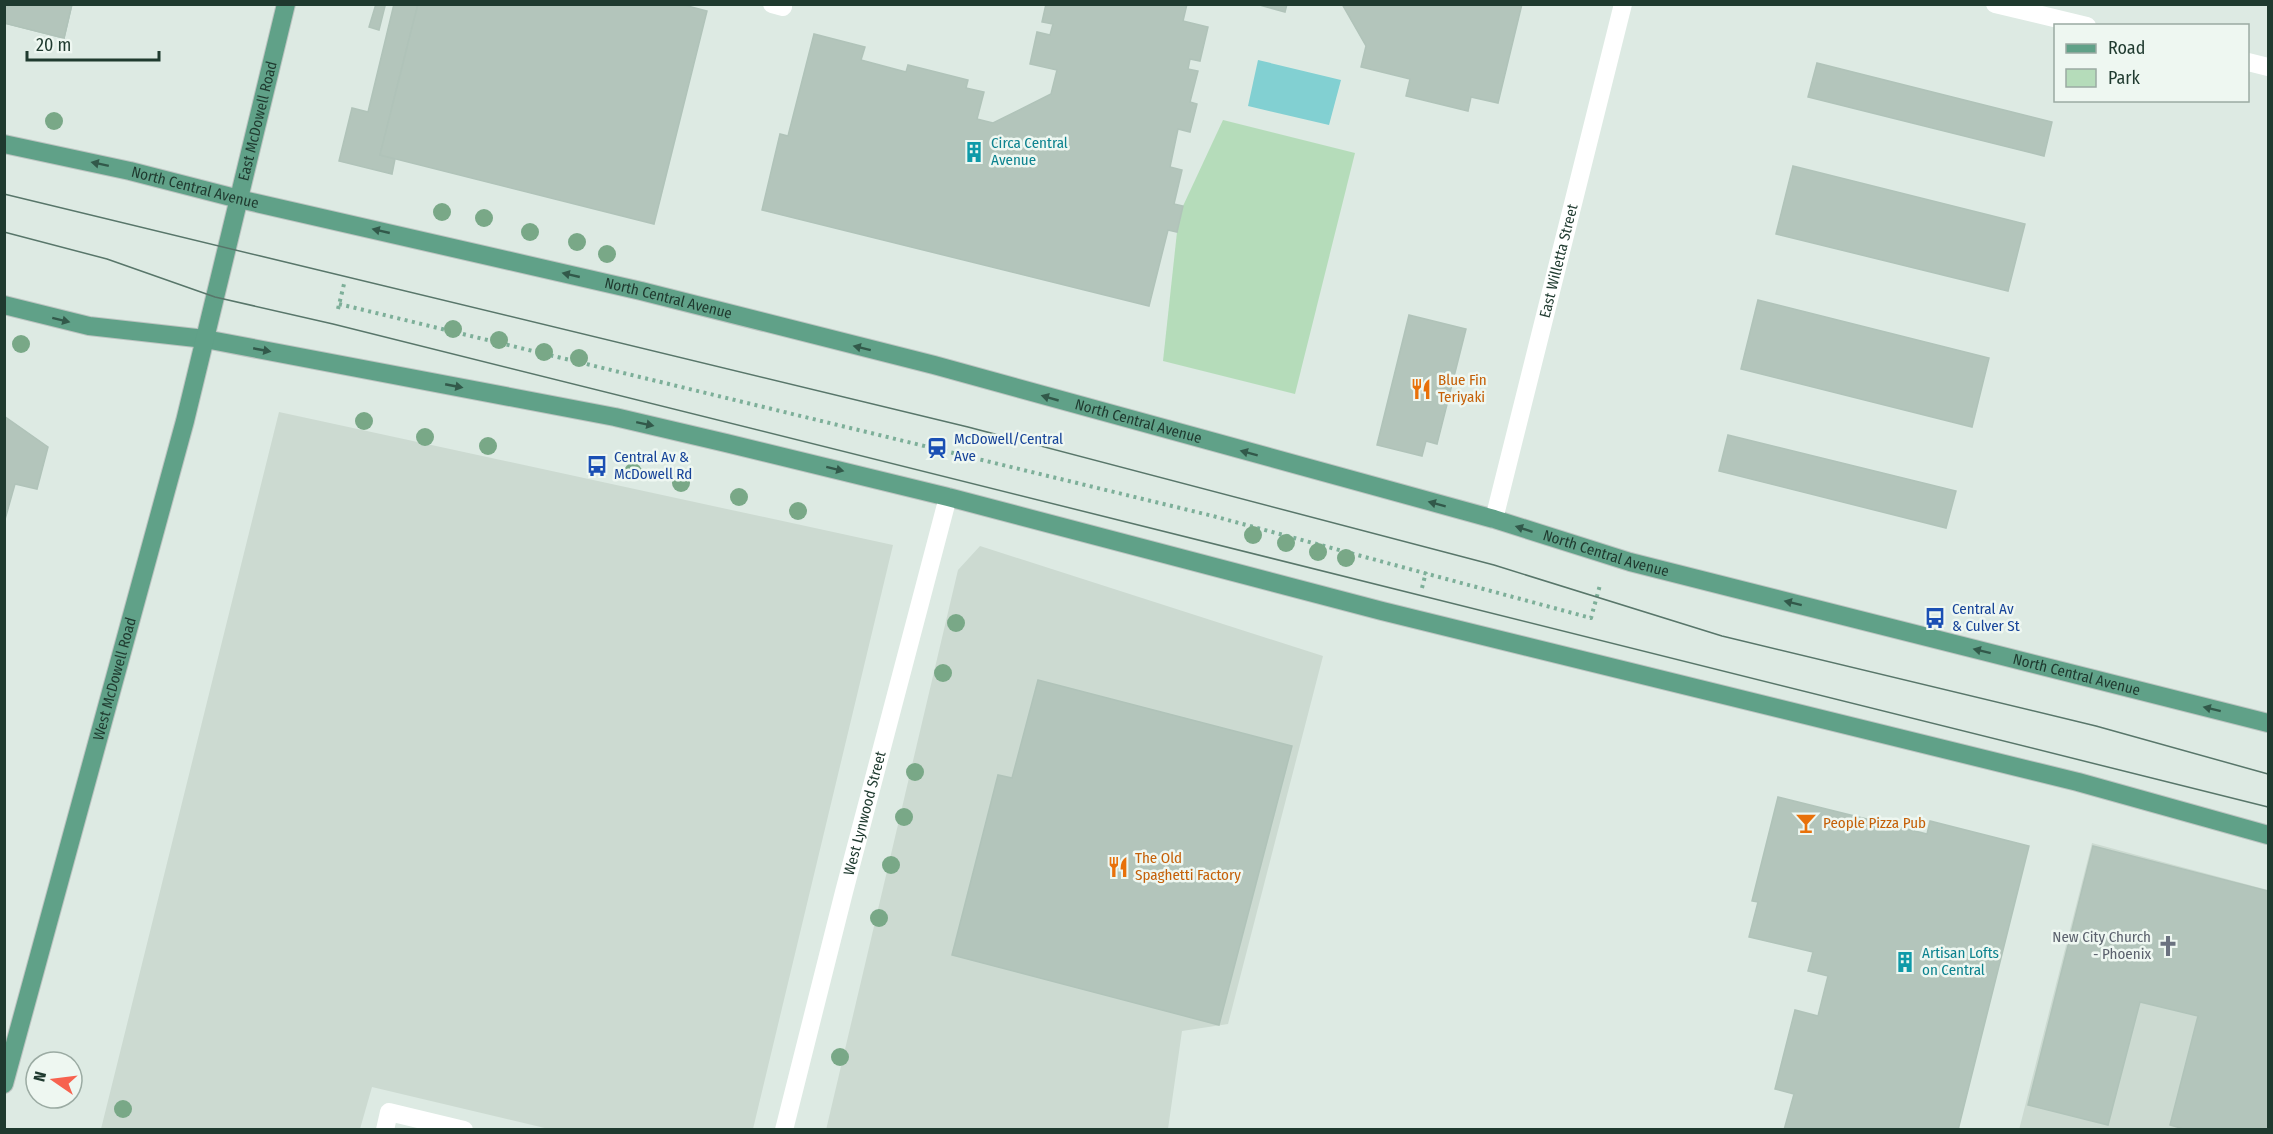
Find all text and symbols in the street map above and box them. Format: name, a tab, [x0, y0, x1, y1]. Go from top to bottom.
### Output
scale bar	[27, 24, 159, 62]
legend	[2054, 24, 2249, 102]
text: 20 m	[36, 34, 71, 56]
text: Road	[2108, 37, 2145, 59]
street label: East McDowell Road	[235, 59, 281, 183]
text: Park	[2108, 67, 2141, 89]
place label: Circa Central Avenue	[991, 134, 1068, 169]
building icon: Circa Central Avenue	[962, 140, 986, 164]
one-way arrow	[91, 159, 110, 169]
street label: North Central Avenue	[129, 163, 260, 212]
street label: East Willetta Street	[1536, 202, 1582, 320]
one-way arrow	[372, 225, 390, 235]
one-way arrow	[562, 269, 580, 279]
street label: North Central Avenue	[603, 274, 734, 323]
one-way arrow	[52, 315, 70, 325]
one-way arrow	[853, 342, 871, 352]
one-way arrow	[253, 346, 272, 355]
place label: Blue Fin Teriyaki	[1438, 371, 1487, 406]
restaurant icon: Blue Fin Teriyaki	[1409, 377, 1433, 401]
one-way arrow	[444, 382, 463, 391]
one-way arrow	[1041, 393, 1059, 403]
street label: North Central Avenue	[1073, 395, 1204, 447]
one-way arrow	[636, 420, 655, 429]
place label: McDowell/Central Ave	[954, 430, 1063, 465]
station icon: McDowell/Central Ave	[925, 436, 949, 460]
place label: Central Av & McDowell Rd	[614, 448, 692, 483]
one-way arrow	[1240, 448, 1258, 457]
bus stop icon: Central Av & McDowell Rd	[585, 454, 609, 478]
one-way arrow	[825, 465, 844, 475]
one-way arrow	[1428, 499, 1446, 508]
one-way arrow	[1515, 524, 1533, 533]
street label: North Central Avenue	[1541, 526, 1671, 581]
one-way arrow	[1784, 598, 1802, 608]
place label: Central Av & Culver St	[1952, 600, 2020, 635]
bus stop icon: Central Av & Culver St	[1923, 606, 1947, 630]
street label: West McDowell Road	[89, 615, 140, 742]
one-way arrow	[1973, 645, 1991, 655]
street label: North Central Avenue	[2011, 650, 2142, 699]
one-way arrow	[2203, 703, 2221, 713]
street label: West Lynwood Street	[840, 749, 890, 877]
bar icon: People Pizza Pub	[1794, 811, 1818, 835]
place label: People Pizza Pub	[1823, 814, 1926, 832]
place label: The Old Spaghetti Factory	[1135, 849, 1241, 884]
restaurant icon: The Old Spaghetti Factory	[1106, 855, 1130, 879]
place label: New City Church - Phoenix	[2052, 928, 2151, 963]
church icon: New City Church - Phoenix	[2156, 934, 2180, 958]
place label: Artisan Lofts on Central	[1922, 944, 1999, 979]
building icon: Artisan Lofts on Central	[1893, 950, 1917, 974]
north arrow	[24, 1050, 84, 1110]
text: N	[30, 1070, 50, 1083]

